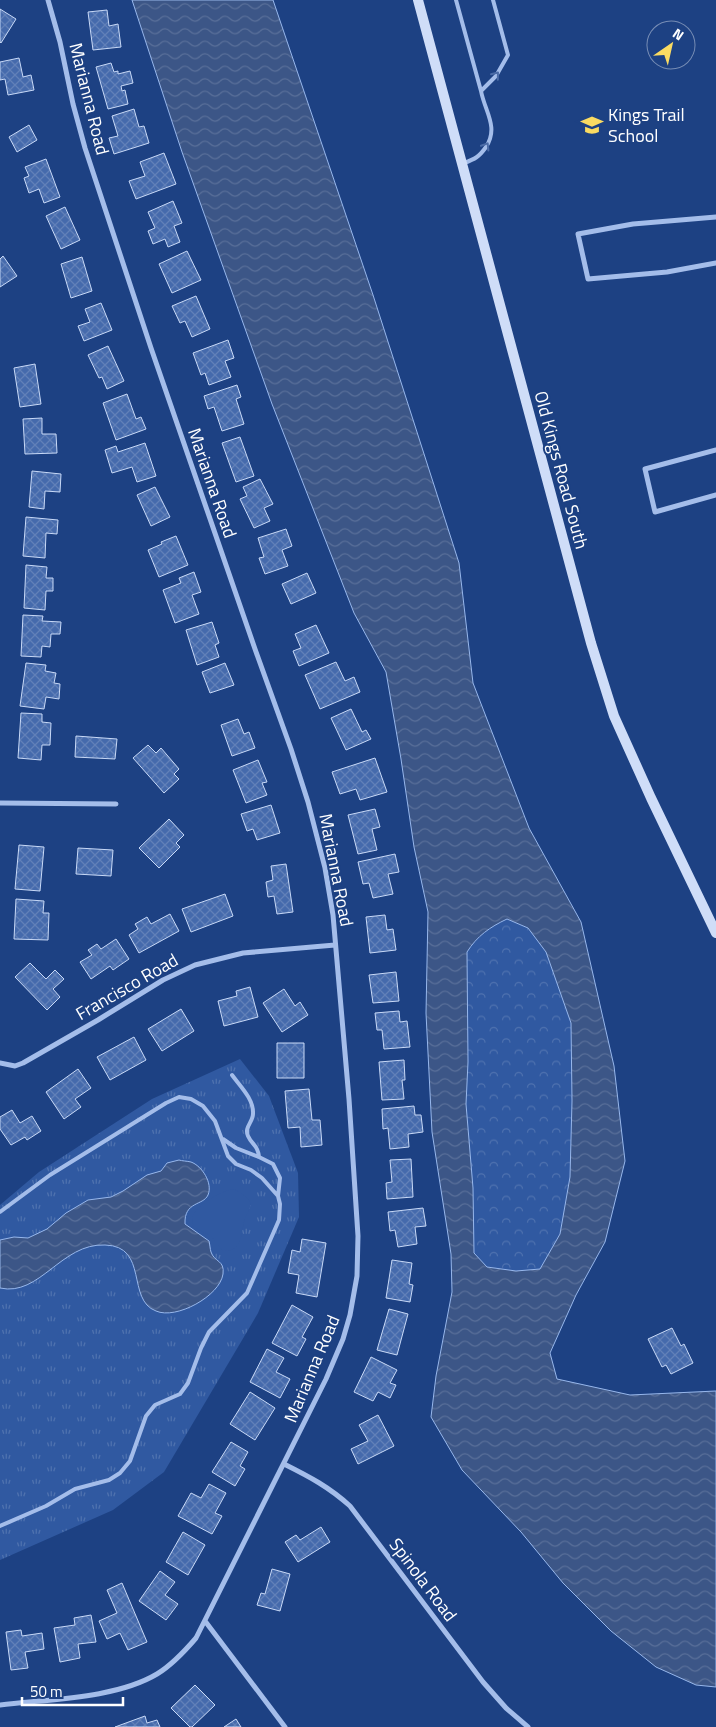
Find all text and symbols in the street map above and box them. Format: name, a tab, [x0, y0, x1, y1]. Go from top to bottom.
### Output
north arrow	[646, 20, 696, 70]
text: N	[669, 22, 688, 45]
street label: Marianna Road	[63, 40, 116, 158]
one-way arrow	[490, 72, 498, 81]
place label: Kings Trail School	[608, 101, 685, 149]
school or university icon: Kings Trail School	[579, 112, 605, 138]
one-way arrow	[480, 142, 490, 151]
street label: Old Kings Road South	[527, 388, 596, 552]
street label: Marianna Road	[181, 424, 244, 541]
street label: Marianna Road	[312, 811, 361, 929]
street label: Francisco Road	[70, 946, 183, 1027]
street label: Marianna Road	[277, 1311, 346, 1427]
street label: Spinola Road	[383, 1532, 464, 1627]
scale bar	[22, 1674, 124, 1706]
text: 50 m	[30, 1680, 63, 1703]

